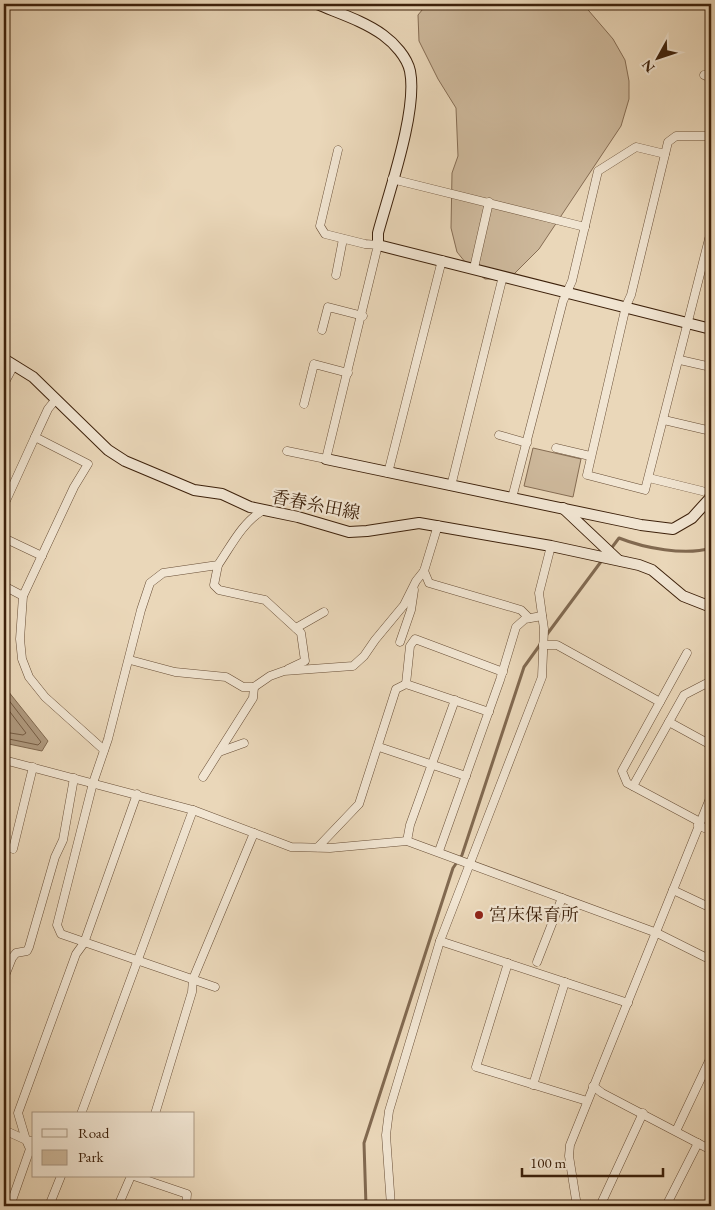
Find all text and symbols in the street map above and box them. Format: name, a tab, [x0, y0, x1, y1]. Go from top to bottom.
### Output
north arrow	[632, 32, 682, 82]
text: N	[637, 56, 659, 76]
street label: 香春糸田線	[270, 485, 362, 524]
place label: 宮床保育所	[489, 903, 579, 926]
marker: 宮床保育所	[473, 909, 485, 921]
legend	[32, 1112, 195, 1178]
text: Road	[78, 1123, 110, 1142]
scale bar	[522, 1145, 664, 1177]
text: Park	[78, 1147, 105, 1166]
text: 100 m	[530, 1153, 567, 1172]

